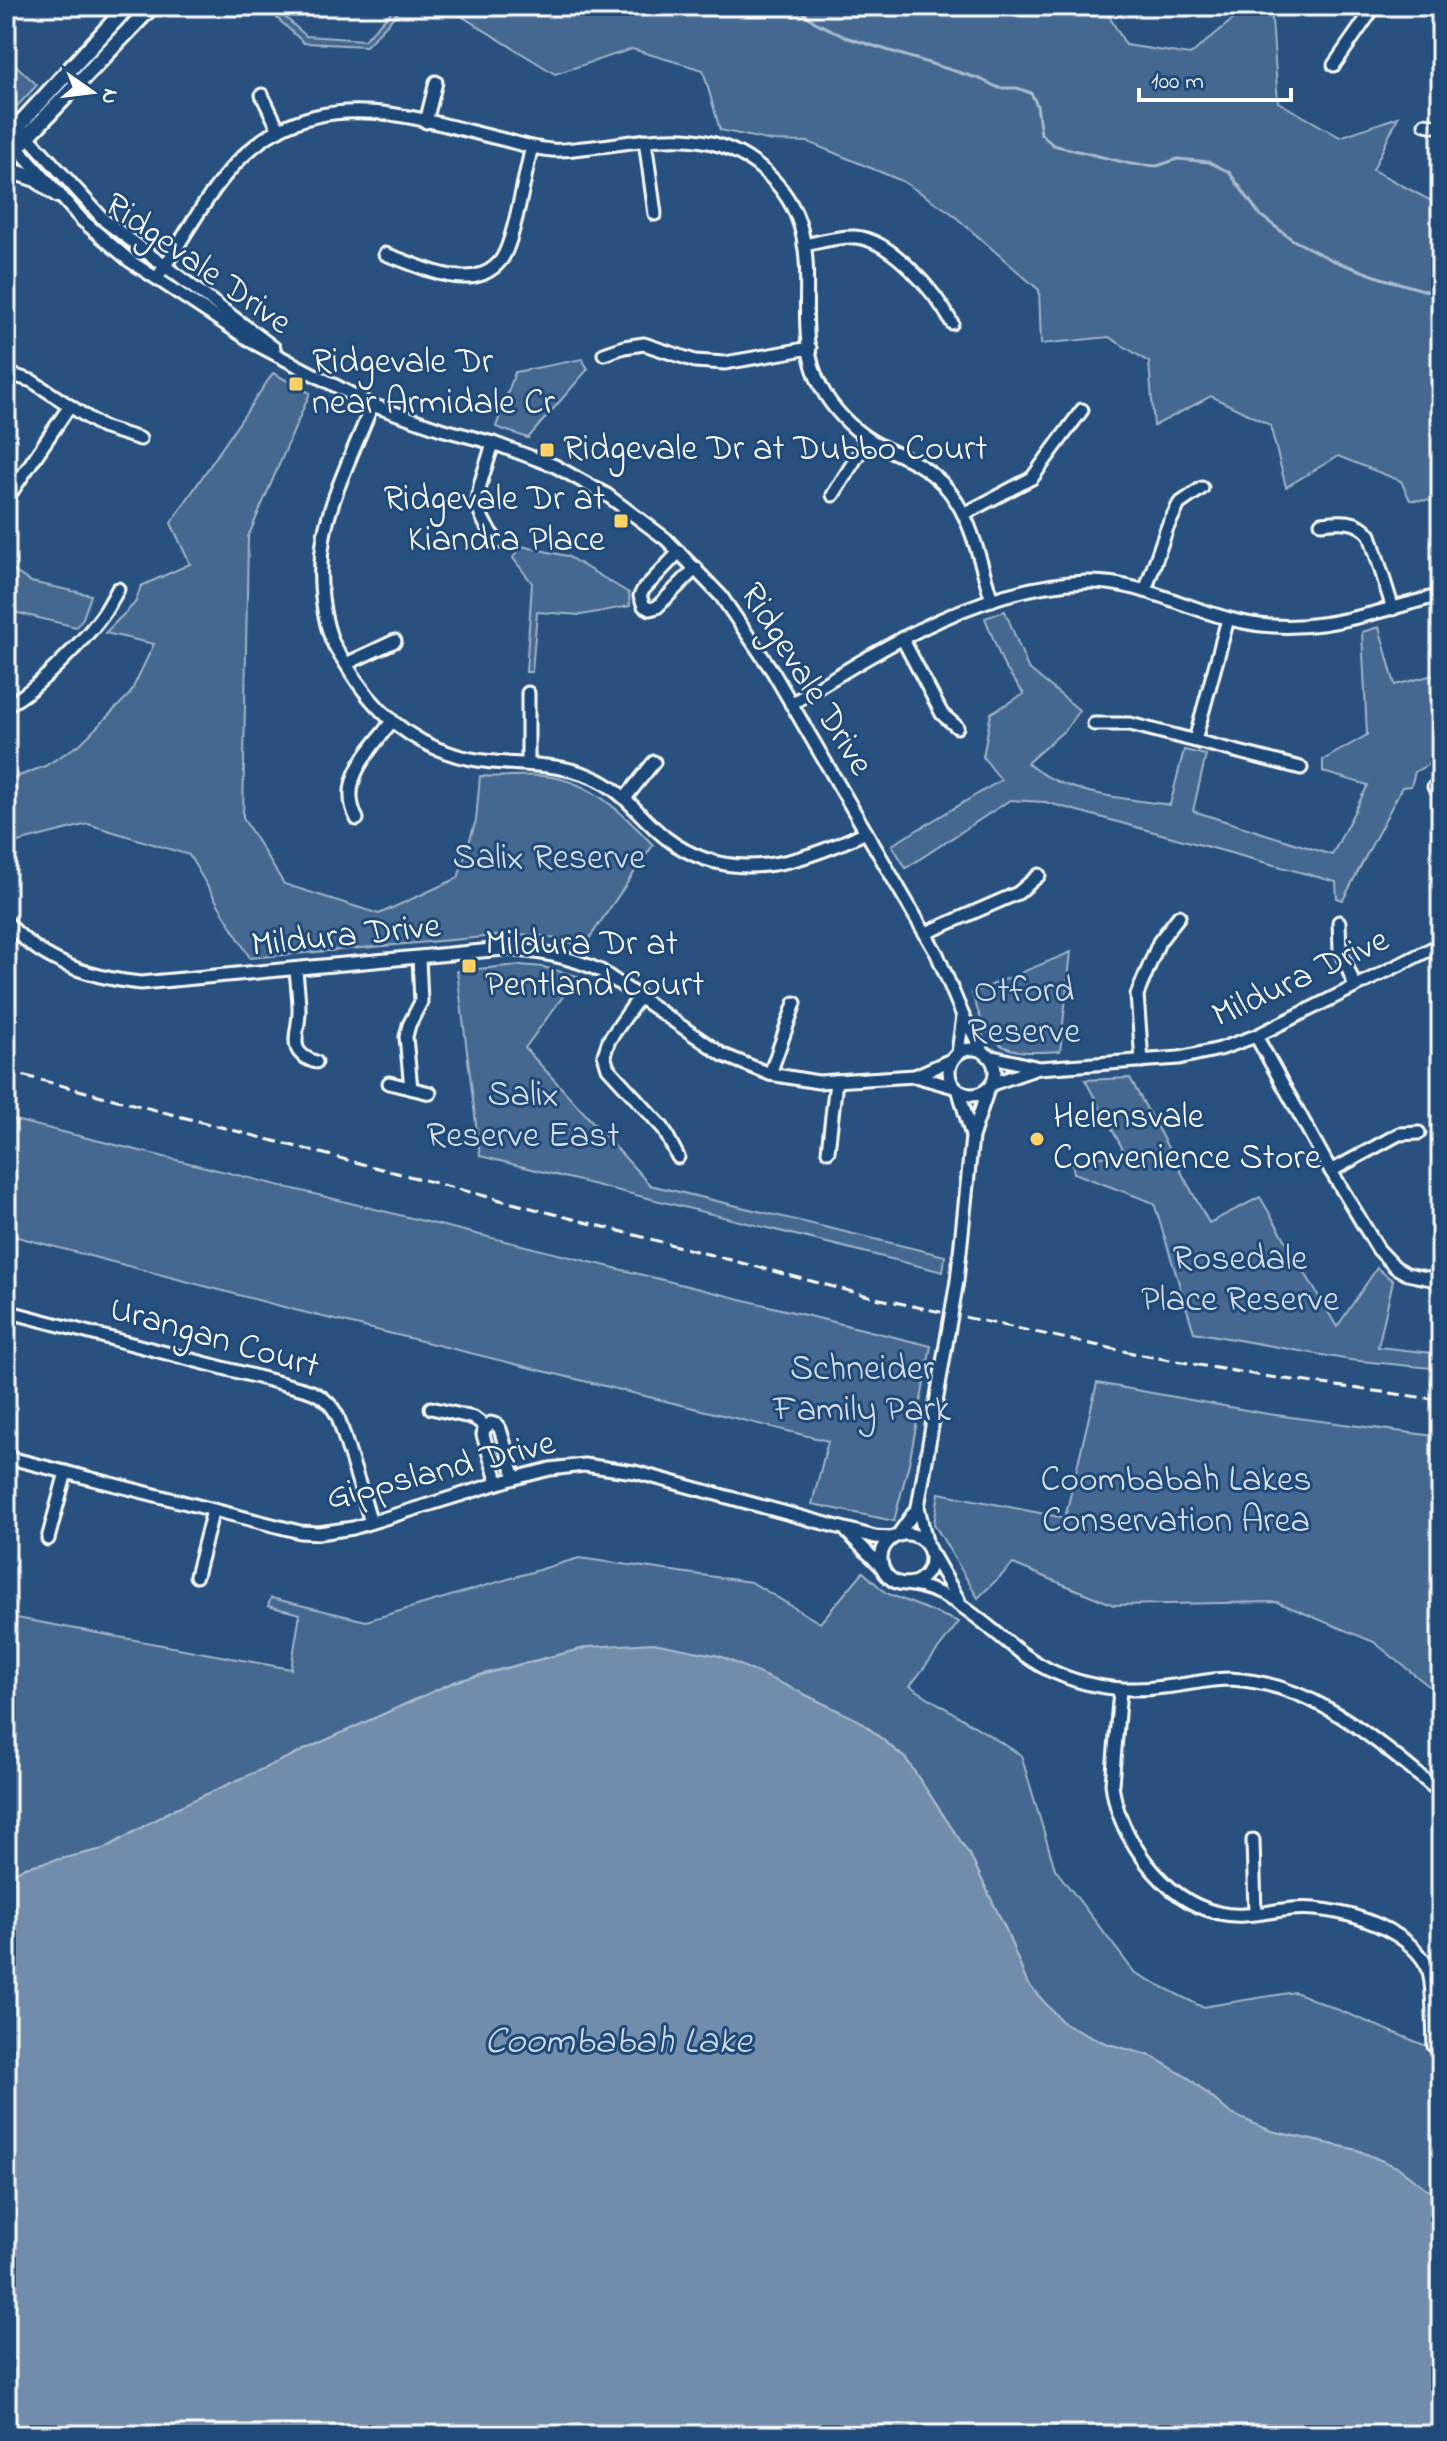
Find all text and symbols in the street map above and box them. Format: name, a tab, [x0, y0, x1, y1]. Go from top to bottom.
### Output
north arrow	[52, 52, 132, 132]
scale bar	[1139, 52, 1291, 102]
text: 100 m	[1151, 65, 1204, 100]
text: N	[91, 85, 126, 107]
street label: Ridgevale Drive	[92, 181, 302, 350]
place label: Ridgevale Dr near Armidale Cr	[312, 337, 556, 431]
marker: Ridgevale Dr near Armidale Cr	[287, 375, 305, 393]
place label: Ridgevale Dr at Dubbo Court	[563, 424, 987, 477]
marker: Ridgevale Dr at Dubbo Court	[538, 441, 556, 459]
place label: Ridgevale Dr at Kiandra Place	[383, 474, 606, 568]
marker: Ridgevale Dr at Kiandra Place	[612, 512, 630, 530]
street label: Ridgevale Drive	[725, 573, 886, 787]
park label: Salix Reserve	[453, 833, 646, 886]
street label: Mildura Drive	[249, 901, 444, 973]
street label: Mildura Drive	[1204, 914, 1399, 1043]
place label: Mildura Dr at Pentland Court	[485, 919, 704, 1013]
marker: Mildura Dr at Pentland Court	[460, 957, 478, 975]
park label: Otford Reserve	[968, 966, 1081, 1060]
park label: Salix Reserve East	[426, 1070, 620, 1164]
place label: Helensvale Convenience Store	[1053, 1092, 1322, 1186]
marker: Helensvale Convenience Store	[1028, 1130, 1046, 1148]
park label: Rosedale Place Reserve	[1141, 1234, 1340, 1328]
street label: Urangan Court	[103, 1284, 325, 1394]
park label: Schneider Family Park	[772, 1344, 951, 1438]
street label: Gippsland Drive	[321, 1418, 562, 1526]
park label: Coombabah Lakes Conservation Area	[1040, 1455, 1312, 1549]
water label: Coombabah Lake	[485, 2015, 753, 2071]

